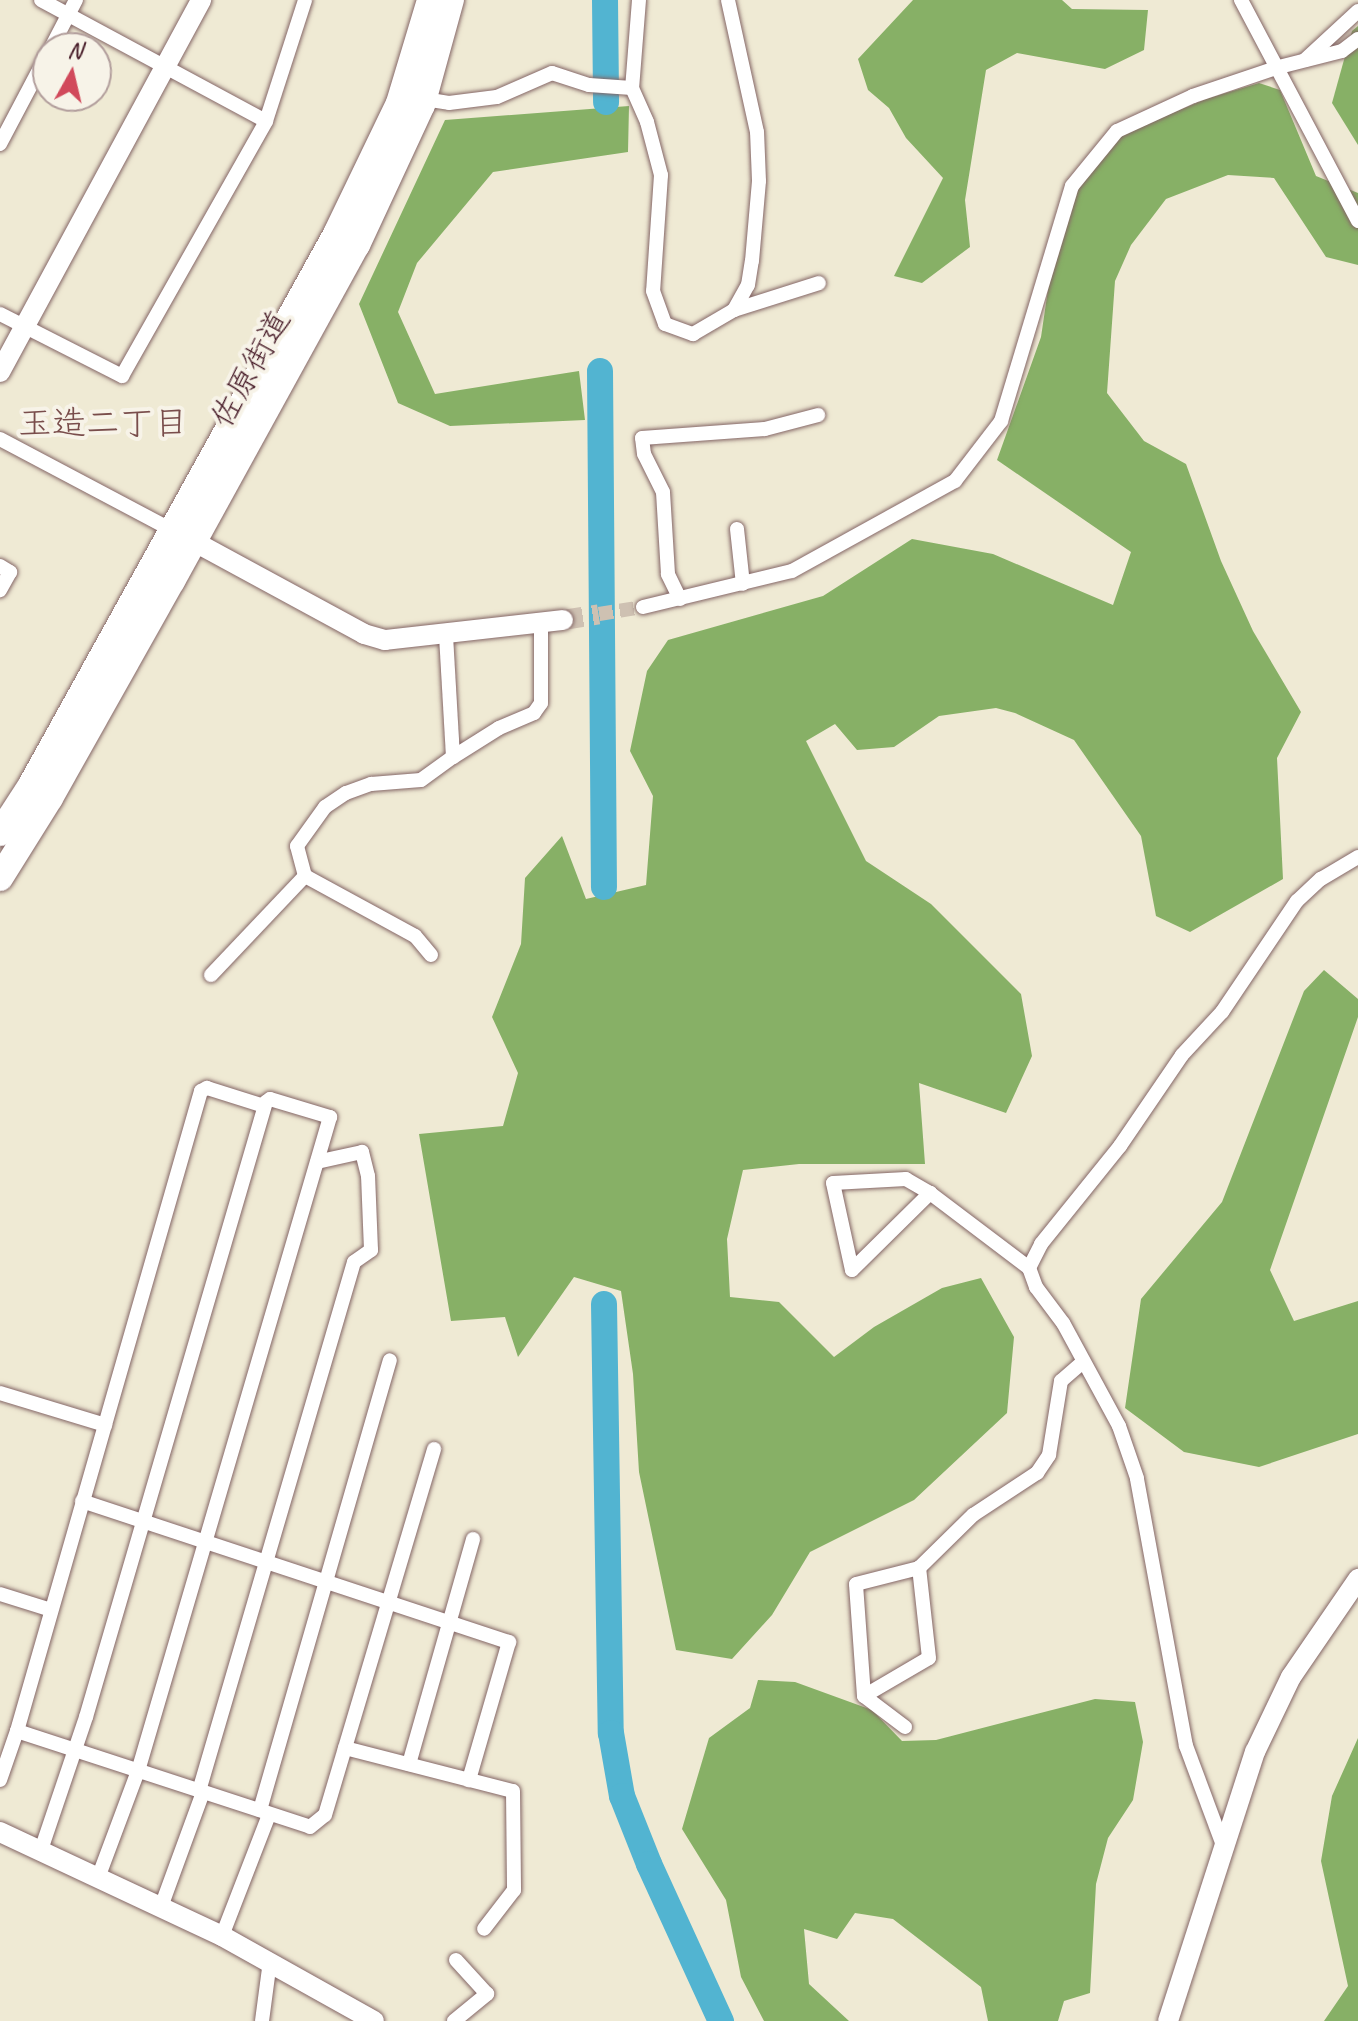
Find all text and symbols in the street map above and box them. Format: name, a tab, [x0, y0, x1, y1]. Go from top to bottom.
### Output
north arrow	[32, 32, 112, 112]
text: N	[66, 35, 84, 65]
street label: 佐原街道	[203, 304, 299, 434]
district label: 玉造二丁目	[18, 403, 188, 443]

